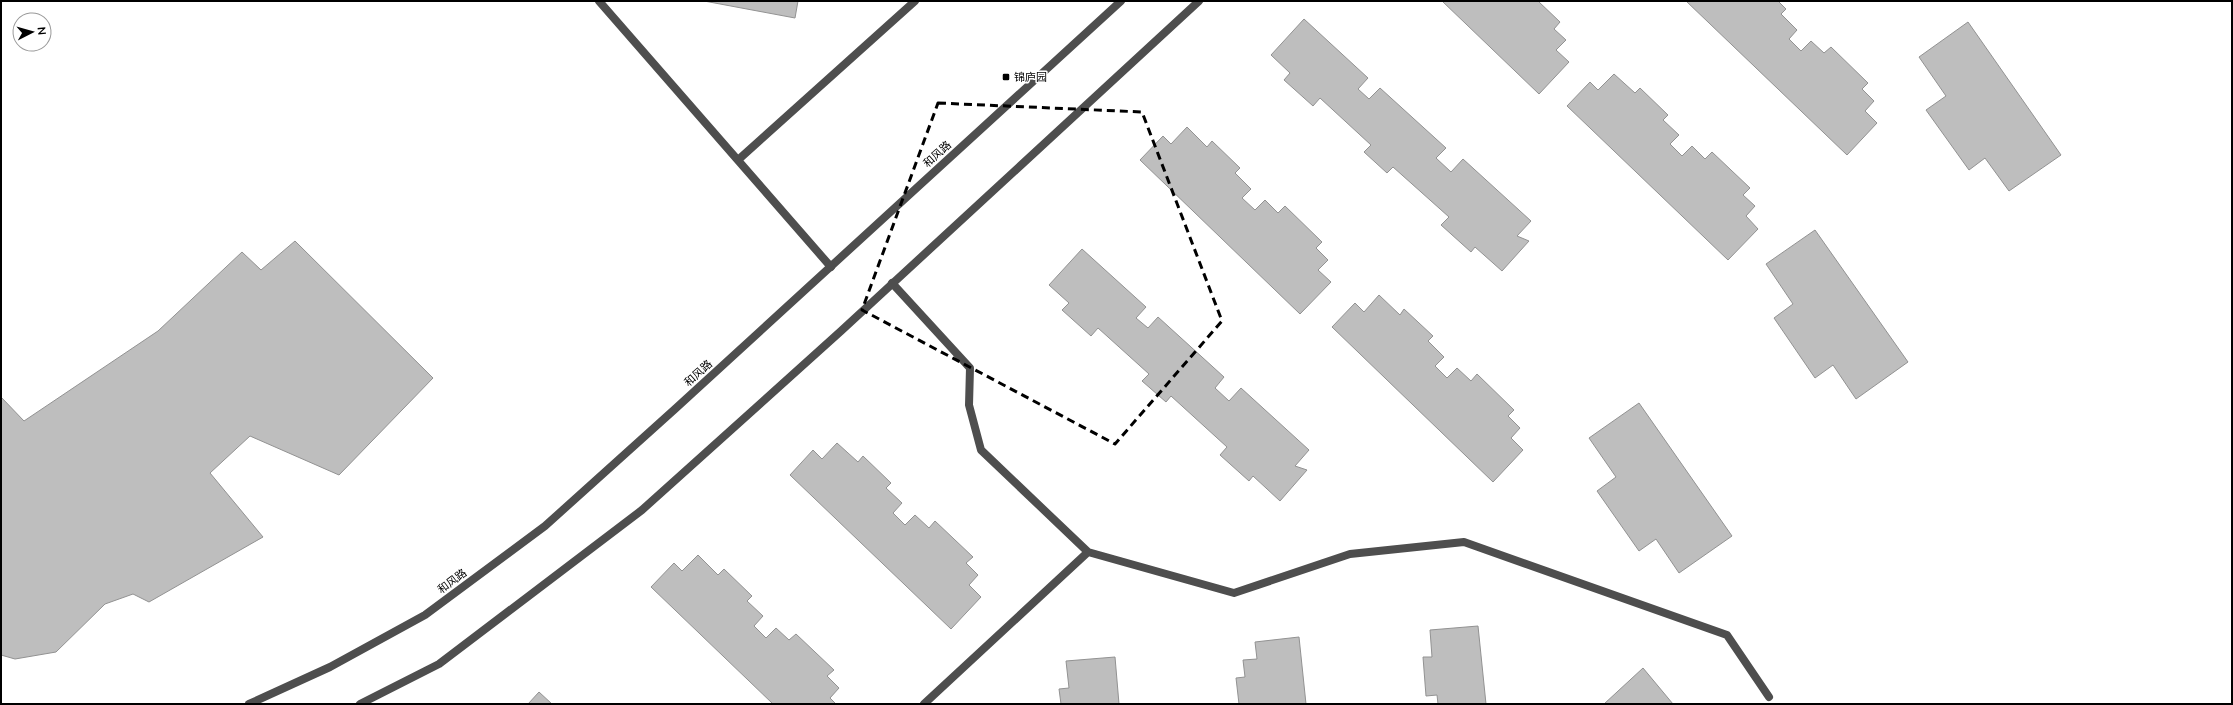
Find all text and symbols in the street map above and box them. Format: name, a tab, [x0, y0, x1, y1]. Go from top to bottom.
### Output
north arrow	[12, 12, 52, 52]
text: N	[34, 26, 49, 36]
place label: 锦庐园	[1014, 70, 1047, 85]
marker: 锦庐园	[1001, 72, 1011, 82]
street label: 和风路	[920, 138, 955, 171]
street label: 和风路	[681, 357, 716, 390]
street label: 和风路	[435, 565, 470, 597]

